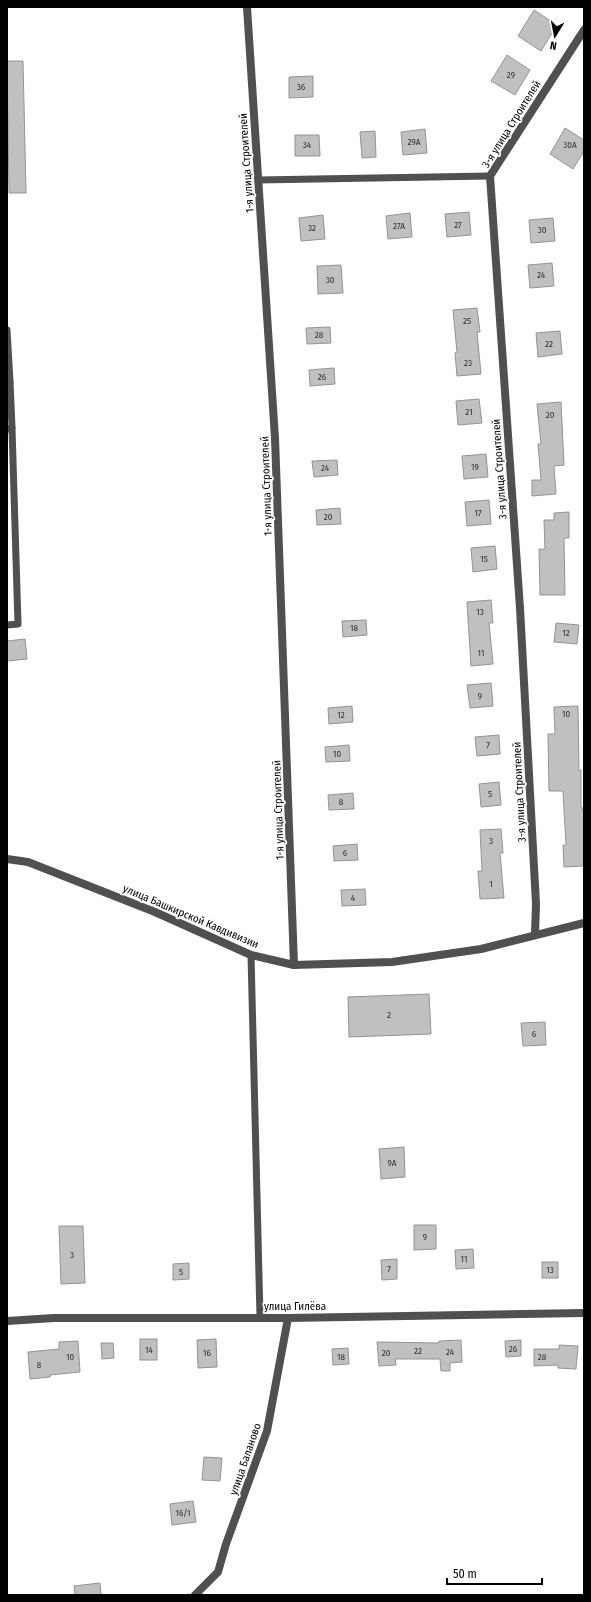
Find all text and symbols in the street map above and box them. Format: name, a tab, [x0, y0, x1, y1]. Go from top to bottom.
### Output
north arrow	[535, 16, 575, 56]
text: N	[549, 38, 558, 52]
house number: 29	[507, 70, 515, 80]
street label: 3-я улица Строителей	[479, 78, 544, 170]
house number: 36	[297, 82, 306, 92]
street label: 1-я улица Строителей	[237, 113, 256, 213]
house number: 29А	[408, 137, 421, 147]
house number: 34	[303, 140, 312, 150]
house number: 30А	[563, 140, 577, 150]
house number: 27	[454, 220, 462, 230]
house number: 27А	[393, 221, 405, 231]
house number: 32	[308, 223, 316, 233]
house number: 30	[538, 225, 547, 235]
house number: 24	[537, 270, 546, 280]
house number: 30	[326, 275, 335, 285]
house number: 25	[463, 316, 471, 326]
house number: 28	[315, 330, 324, 340]
house number: 22	[545, 339, 553, 349]
house number: 23	[464, 358, 472, 368]
house number: 26	[318, 372, 327, 382]
house number: 21	[465, 407, 473, 417]
house number: 20	[546, 410, 555, 420]
street label: 3-я улица Строителей	[489, 418, 509, 520]
street label: 1-я улица Строителей	[258, 436, 275, 536]
house number: 19	[471, 462, 479, 472]
house number: 24	[321, 463, 330, 473]
house number: 17	[474, 508, 482, 518]
house number: 20	[324, 512, 333, 522]
house number: 15	[480, 554, 488, 564]
house number: 13	[476, 607, 484, 617]
house number: 18	[350, 623, 359, 633]
house number: 12	[562, 628, 570, 638]
house number: 11	[478, 648, 484, 658]
house number: 9	[478, 691, 482, 701]
house number: 10	[562, 709, 570, 719]
house number: 12	[337, 710, 345, 720]
house number: 7	[486, 740, 490, 750]
street label: 3-я улица Строителей	[510, 741, 529, 843]
house number: 10	[333, 749, 341, 759]
street label: 1-я улица Строителей	[270, 760, 287, 860]
house number: 5	[488, 789, 492, 799]
house number: 8	[339, 797, 344, 807]
house number: 3	[489, 836, 493, 846]
house number: 6	[343, 848, 348, 858]
house number: 1	[489, 879, 493, 889]
street label: улица Башкирской Кавдивизии	[121, 882, 261, 951]
house number: 4	[351, 893, 356, 903]
house number: 2	[387, 1010, 391, 1020]
house number: 6	[532, 1029, 537, 1039]
house number: 9А	[387, 1158, 397, 1168]
house number: 9	[423, 1232, 427, 1242]
house number: 3	[70, 1250, 74, 1260]
house number: 11	[461, 1254, 467, 1264]
house number: 7	[387, 1264, 391, 1274]
house number: 13	[546, 1265, 554, 1275]
house number: 5	[179, 1267, 183, 1277]
street label: улица Гилёва	[264, 1300, 326, 1313]
house number: 26	[509, 1344, 518, 1354]
house number: 14	[145, 1345, 154, 1355]
house number: 22	[414, 1346, 422, 1356]
house number: 24	[446, 1347, 455, 1357]
house number: 16	[203, 1348, 212, 1358]
house number: 20	[382, 1348, 391, 1358]
house number: 10	[66, 1352, 74, 1362]
house number: 18	[337, 1352, 346, 1362]
house number: 28	[538, 1352, 547, 1362]
house number: 8	[37, 1360, 42, 1370]
street label: улица Баланово	[227, 1421, 264, 1497]
house number: 16/1	[176, 1508, 190, 1518]
scale bar	[447, 1560, 542, 1586]
text: 50 m	[453, 1567, 477, 1581]

